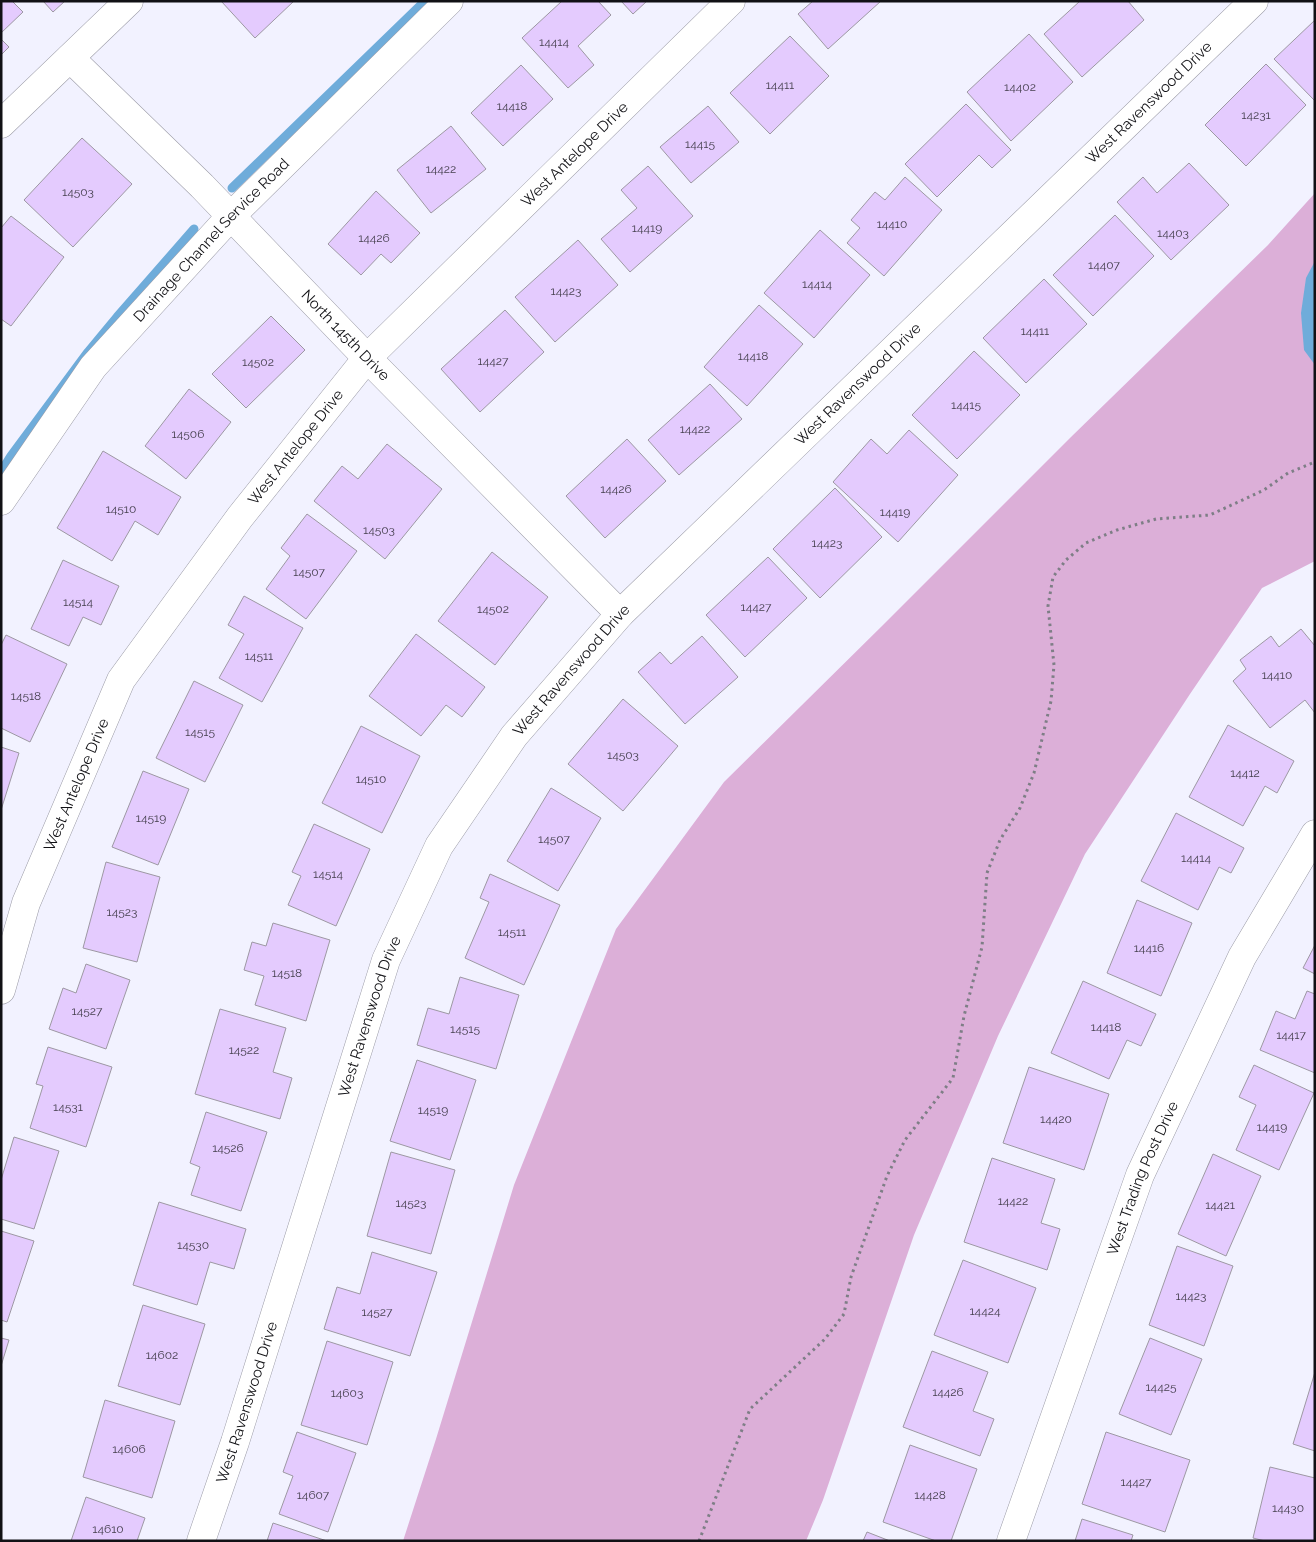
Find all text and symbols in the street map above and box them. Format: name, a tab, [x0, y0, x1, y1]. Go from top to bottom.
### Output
house number: 14414	[539, 35, 569, 49]
street label: West Ravenswood Drive	[1082, 37, 1216, 168]
house number: 14411	[766, 78, 794, 92]
house number: 14402	[1004, 80, 1036, 94]
street label: West Antelope Drive	[517, 98, 632, 211]
house number: 14418	[497, 99, 527, 113]
house number: 14231	[1241, 108, 1271, 122]
house number: 14415	[685, 137, 715, 151]
street label: Drainage Channel Service Road	[130, 155, 293, 326]
house number: 14422	[426, 162, 456, 176]
house number: 14503	[62, 185, 94, 199]
house number: 14410	[877, 217, 907, 231]
house number: 14419	[632, 221, 662, 235]
house number: 14403	[1157, 226, 1189, 240]
house number: 14426	[358, 231, 390, 245]
house number: 14407	[1088, 258, 1121, 272]
house number: 14414	[802, 277, 832, 291]
house number: 14423	[551, 284, 581, 298]
street label: North 145th Drive	[298, 286, 394, 385]
street label: West Ravenswood Drive	[791, 319, 925, 449]
house number: 14411	[1021, 324, 1049, 338]
house number: 14418	[738, 349, 768, 363]
house number: 14427	[478, 354, 509, 368]
house number: 14502	[242, 355, 274, 369]
street label: West Antelope Drive	[244, 386, 347, 509]
house number: 14415	[951, 398, 981, 412]
house number: 14422	[680, 422, 710, 436]
house number: 14506	[172, 427, 204, 441]
house number: 14426	[600, 482, 632, 496]
house number: 14510	[106, 502, 136, 516]
house number: 14419	[880, 505, 910, 519]
house number: 14503	[363, 523, 395, 537]
house number: 14423	[812, 536, 842, 550]
house number: 14507	[293, 565, 326, 579]
house number: 14514	[63, 595, 93, 609]
street label: West Ravenswood Drive	[509, 600, 634, 740]
house number: 14427	[741, 600, 772, 614]
house number: 14502	[477, 602, 509, 616]
house number: 14511	[245, 649, 273, 663]
house number: 14410	[1262, 668, 1292, 682]
house number: 14518	[11, 689, 41, 703]
street label: West Antelope Drive	[40, 716, 113, 854]
house number: 14515	[185, 725, 215, 739]
house number: 14503	[607, 748, 639, 762]
house number: 14412	[1230, 766, 1260, 780]
house number: 14510	[356, 772, 386, 786]
house number: 14519	[136, 811, 166, 825]
house number: 14507	[538, 832, 571, 846]
house number: 14414	[1181, 851, 1211, 865]
house number: 14514	[313, 867, 343, 881]
house number: 14523	[107, 905, 137, 919]
house number: 14511	[498, 925, 526, 939]
street label: West Ravenswood Drive	[335, 933, 405, 1099]
house number: 14416	[1134, 941, 1164, 955]
house number: 14518	[272, 966, 302, 980]
house number: 14527	[72, 1004, 103, 1018]
house number: 14418	[1091, 1020, 1121, 1034]
house number: 14515	[450, 1022, 480, 1036]
house number: 14417	[1276, 1028, 1306, 1042]
house number: 14522	[229, 1043, 259, 1057]
street label: West Trading Post Drive	[1103, 1098, 1182, 1258]
house number: 14531	[53, 1100, 83, 1114]
house number: 14519	[418, 1103, 448, 1117]
house number: 14420	[1040, 1112, 1072, 1126]
house number: 14419	[1257, 1120, 1287, 1134]
house number: 14526	[212, 1141, 244, 1155]
house number: 14422	[998, 1194, 1028, 1208]
house number: 14523	[396, 1196, 426, 1210]
house number: 14421	[1205, 1198, 1235, 1212]
house number: 14530	[177, 1238, 209, 1252]
house number: 14423	[1176, 1289, 1206, 1303]
house number: 14424	[969, 1304, 1001, 1318]
house number: 14527	[362, 1305, 393, 1319]
street label: West Ravenswood Drive	[213, 1319, 281, 1485]
house number: 14602	[146, 1348, 178, 1362]
house number: 14425	[1145, 1380, 1177, 1394]
house number: 14426	[932, 1385, 964, 1399]
house number: 14603	[331, 1386, 363, 1400]
house number: 14606	[112, 1442, 146, 1456]
house number: 14427	[1121, 1475, 1152, 1489]
house number: 14607	[297, 1488, 330, 1502]
house number: 14428	[914, 1488, 946, 1502]
house number: 14430	[1272, 1501, 1304, 1515]
house number: 14610	[92, 1522, 124, 1536]

